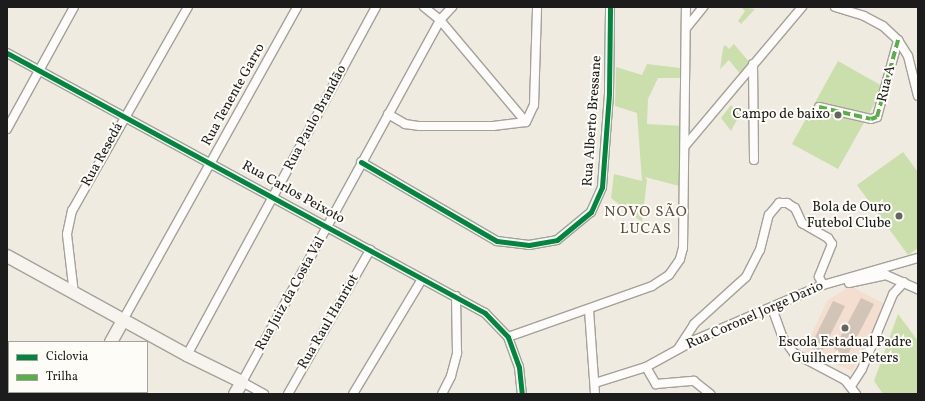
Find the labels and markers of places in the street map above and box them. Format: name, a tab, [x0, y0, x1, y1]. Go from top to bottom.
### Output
place label: Campo de baixo	[733, 107, 830, 123]
marker: Campo de baixo	[833, 110, 843, 120]
place label: Bola de Ouro Futebol Clube	[807, 200, 891, 232]
marker: Bola de Ouro Futebol Clube	[894, 211, 904, 221]
marker: Escola Estadual Padre Guilherme Peters	[840, 323, 850, 333]
place label: Escola Estadual Padre Guilherme Peters	[778, 335, 912, 368]

